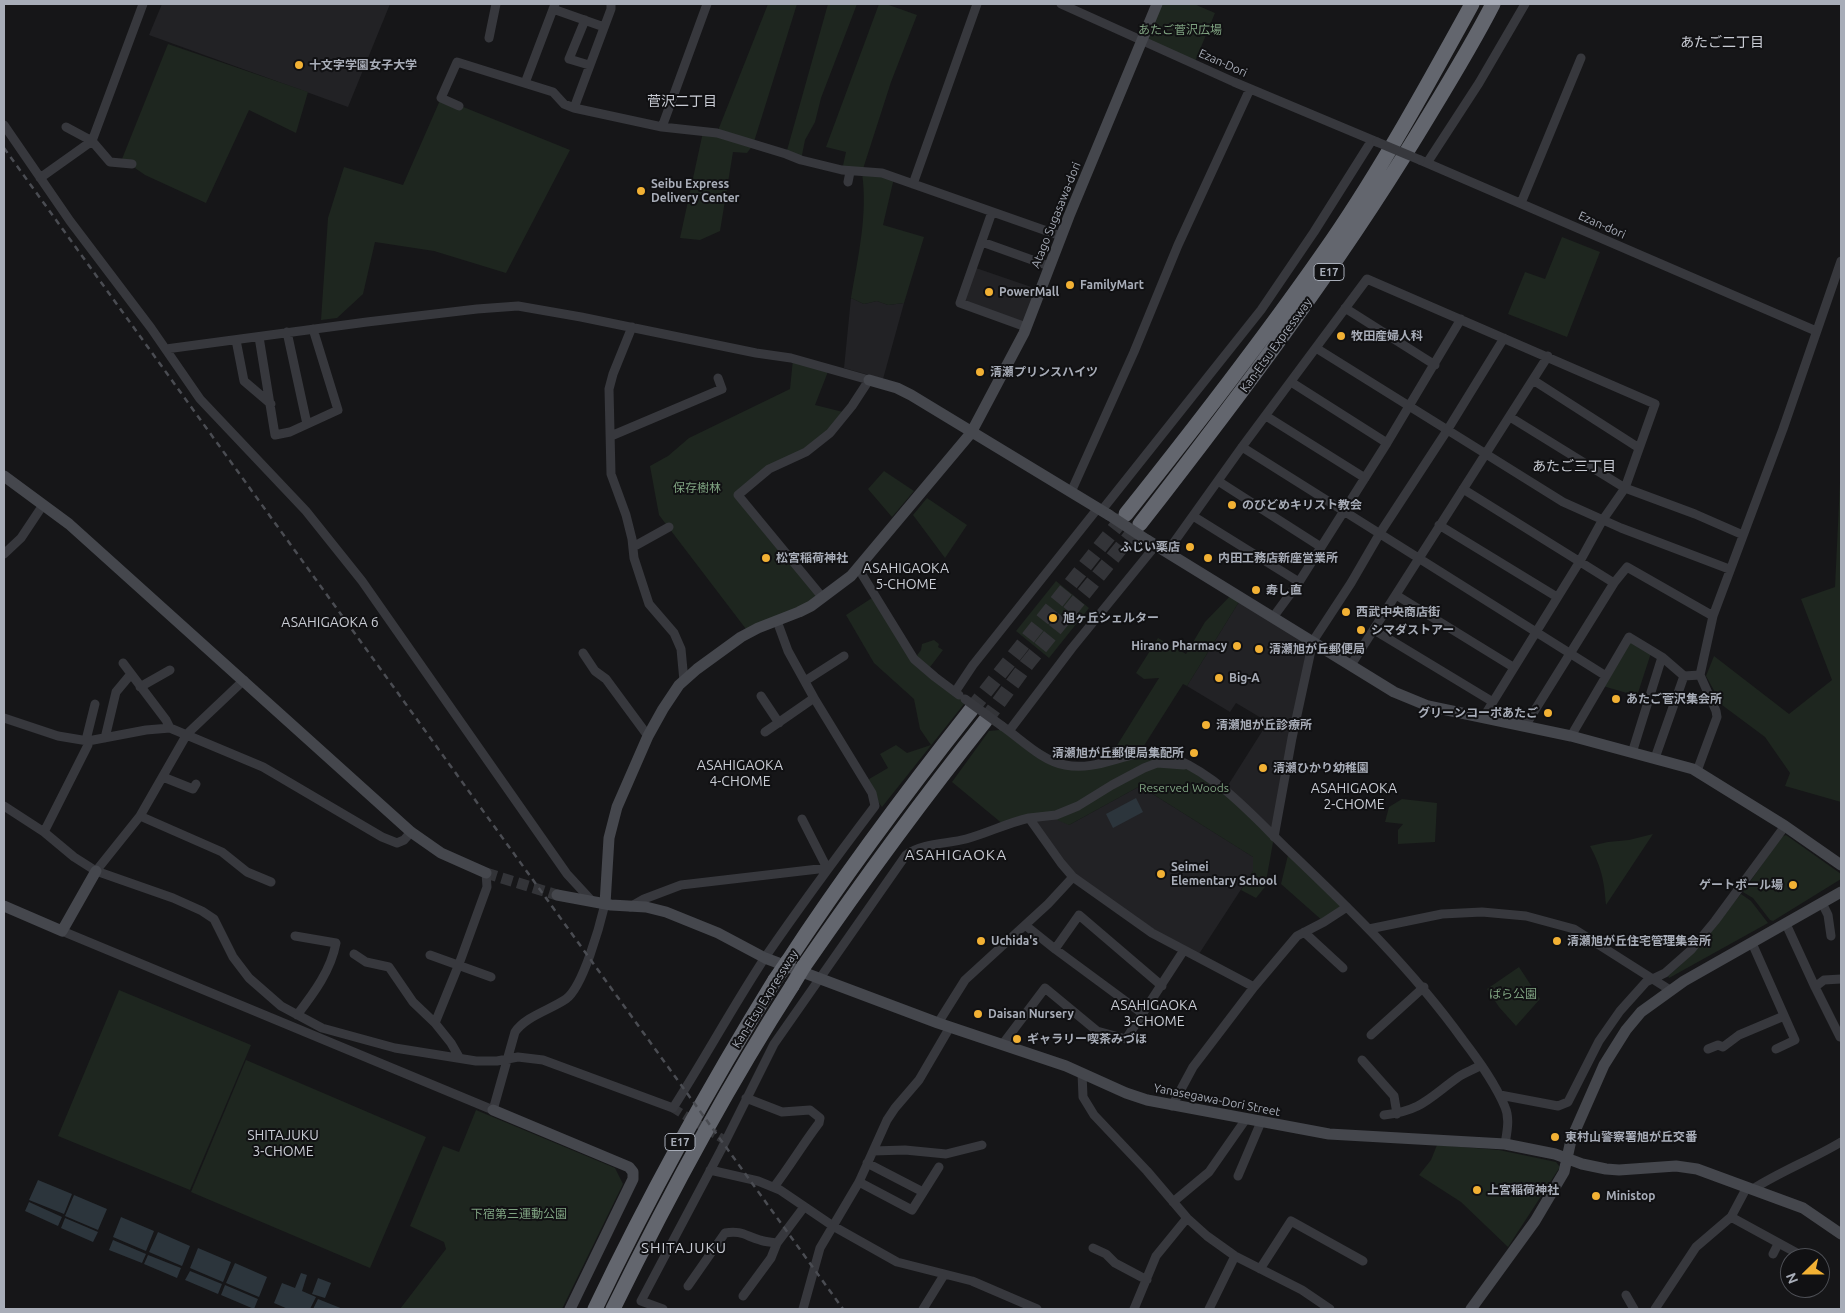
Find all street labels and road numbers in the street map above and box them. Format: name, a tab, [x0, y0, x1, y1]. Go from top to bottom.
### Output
street label: Ezan-Dori	[1196, 46, 1250, 80]
street label: Atago Sugasawa-dori	[1028, 160, 1084, 270]
street label: Ezan-dori	[1576, 208, 1628, 242]
road number: E17	[1314, 264, 1344, 280]
street label: Kan-Etsu Expressway	[1237, 295, 1315, 395]
street label: Kan-Etsu Expressway	[729, 947, 801, 1051]
street label: Yanasegawa-Dori Street	[1152, 1081, 1282, 1119]
road number: E17	[665, 1134, 695, 1150]

